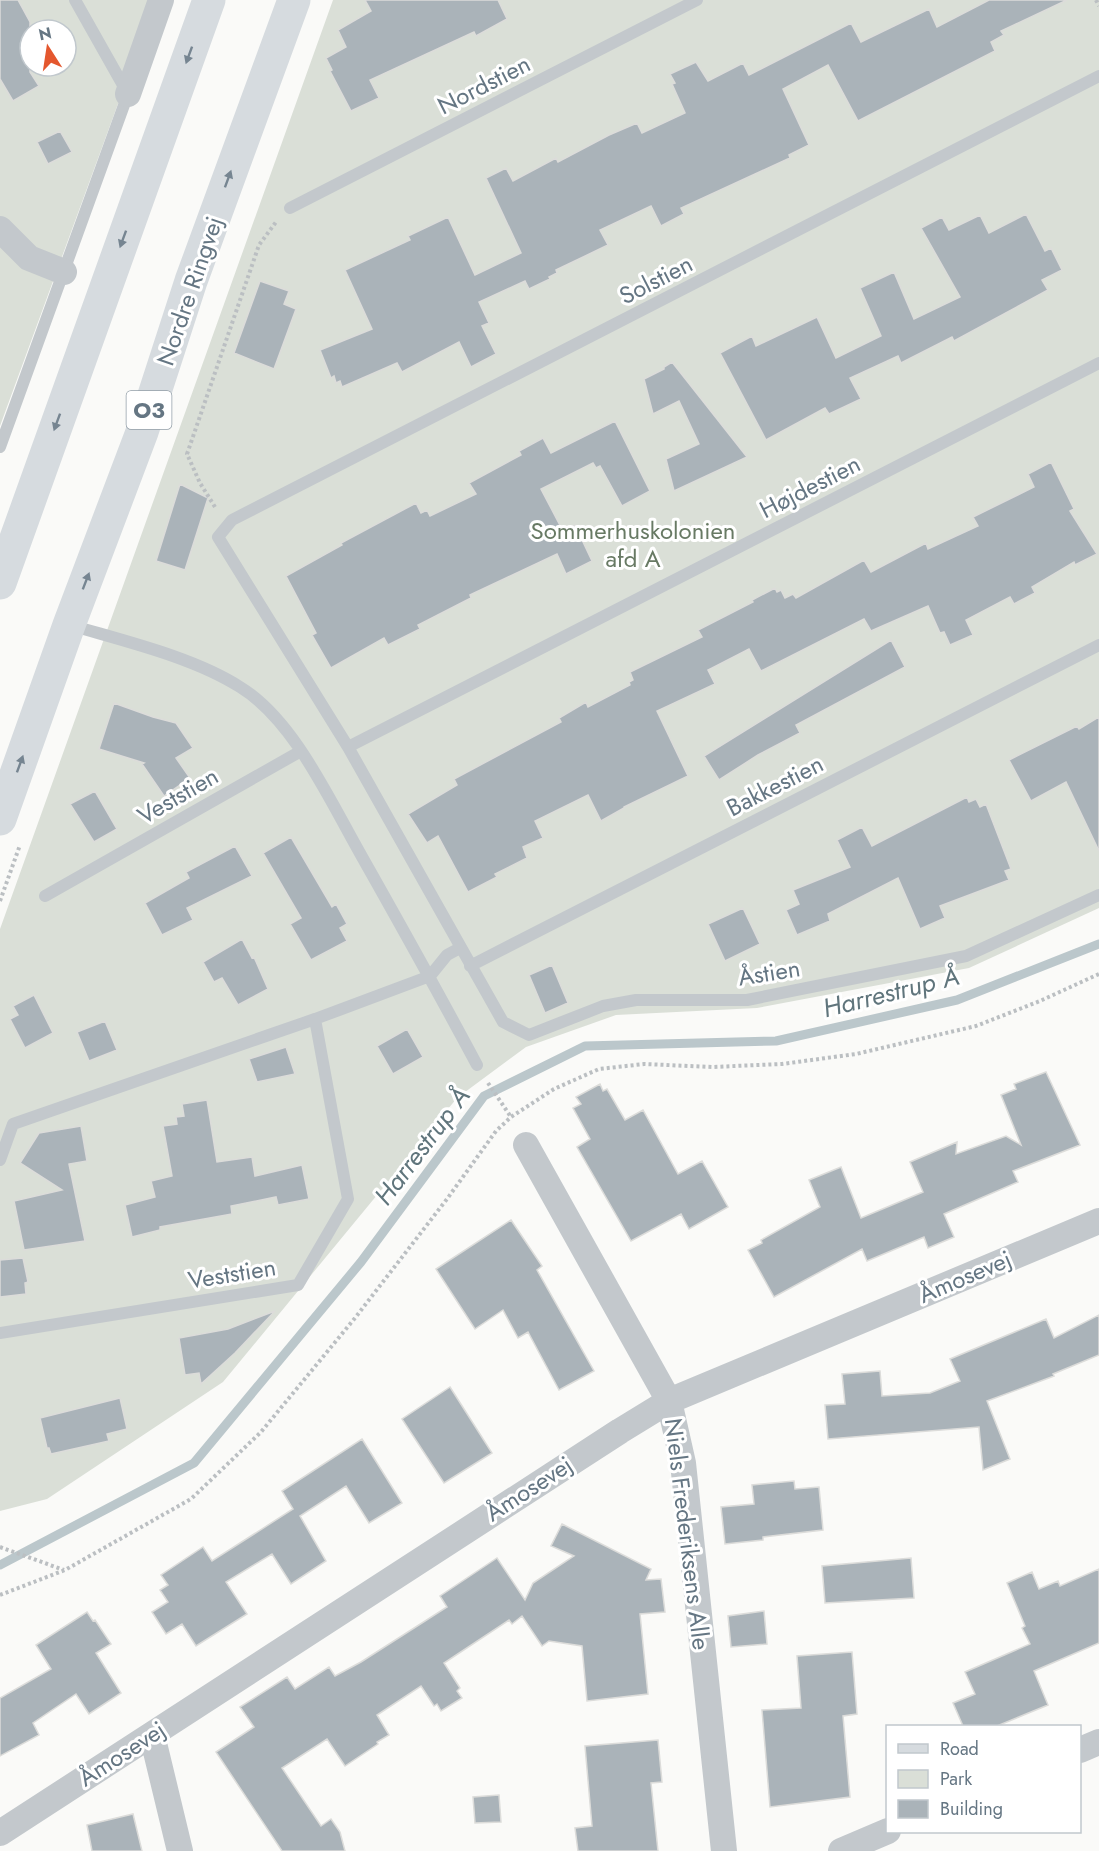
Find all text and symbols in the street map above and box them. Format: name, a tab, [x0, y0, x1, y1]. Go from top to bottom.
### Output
north arrow	[18, 18, 78, 78]
text: N	[36, 21, 54, 46]
one-way arrow	[183, 46, 193, 64]
street label: Nordstien	[431, 46, 536, 123]
one-way arrow	[224, 170, 234, 188]
street label: Nordre Ringvej	[148, 212, 231, 370]
one-way arrow	[117, 230, 127, 248]
street label: Solstien	[613, 246, 699, 313]
road number: O3	[126, 391, 172, 429]
one-way arrow	[52, 413, 62, 431]
street label: Højdestien	[753, 446, 866, 527]
park label: Sommerhuskolonien afd A	[531, 513, 735, 576]
one-way arrow	[81, 571, 91, 589]
street label: Bakkestien	[720, 746, 829, 825]
one-way arrow	[15, 755, 25, 773]
street label: Veststien	[131, 758, 225, 833]
street label: Åstien	[735, 950, 803, 995]
water label: Harrestrup Å	[819, 957, 963, 1027]
water label: Harrestrup Å	[365, 1079, 479, 1213]
street label: Åmosevej	[913, 1241, 1017, 1312]
street label: Veststien	[186, 1249, 278, 1298]
street label: Niels Frederiksens Alle	[656, 1416, 719, 1652]
street label: Åmosevej	[478, 1447, 579, 1530]
street label: Åmosevej	[71, 1712, 172, 1795]
legend	[886, 1725, 1081, 1833]
text: Road	[940, 1736, 979, 1762]
text: Park	[940, 1766, 972, 1792]
text: Building	[940, 1796, 1003, 1822]

